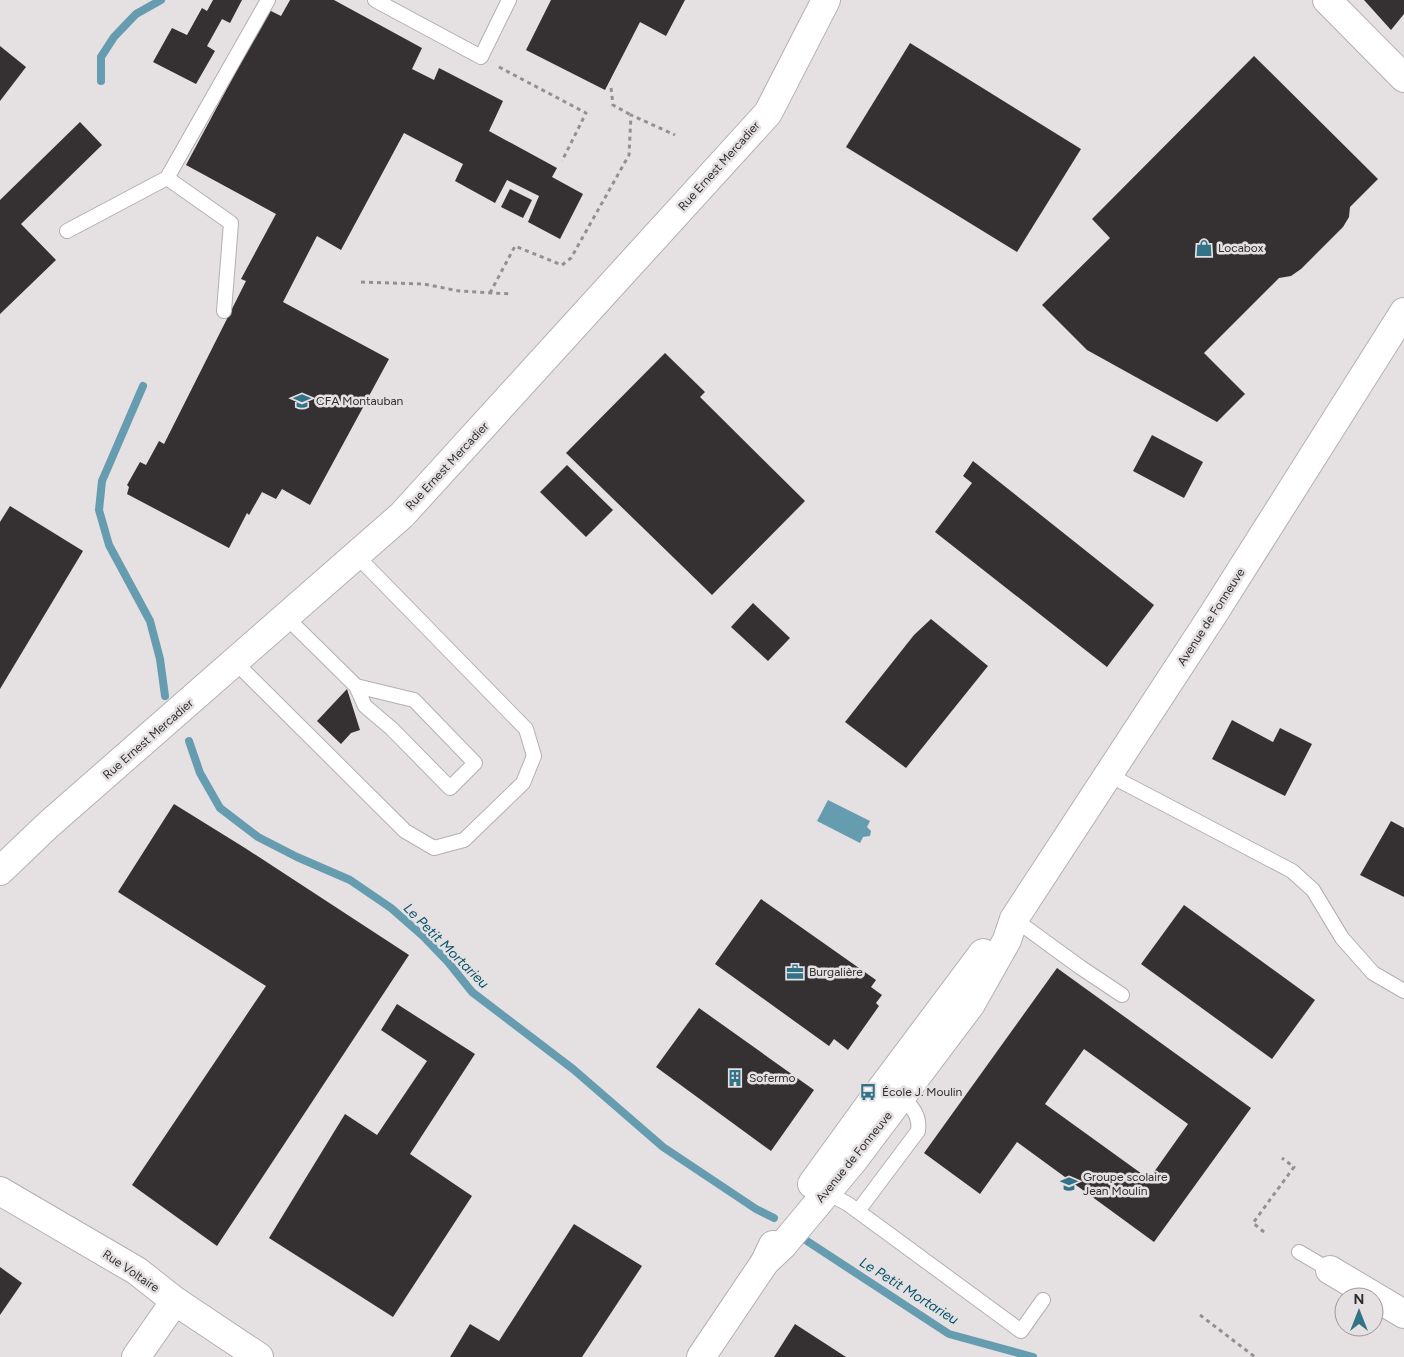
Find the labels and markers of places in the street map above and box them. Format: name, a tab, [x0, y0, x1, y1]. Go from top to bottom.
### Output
shop icon: Locabox	[1194, 238, 1214, 258]
place label: Locabox	[1218, 241, 1264, 255]
school or university icon: CFA Montauban	[292, 391, 312, 411]
place label: CFA Montauban	[316, 394, 404, 408]
office icon: Burgalière	[785, 962, 805, 982]
place label: Burgalière	[809, 965, 863, 979]
building icon: Sofermo	[725, 1068, 745, 1088]
place label: Sofermo	[749, 1071, 796, 1085]
bus stop icon: École J. Moulin	[858, 1082, 878, 1102]
place label: École J. Moulin	[882, 1085, 963, 1099]
place label: Groupe scolaire Jean Moulin	[1083, 1170, 1168, 1198]
school or university icon: Groupe scolaire Jean Moulin	[1059, 1174, 1079, 1194]

